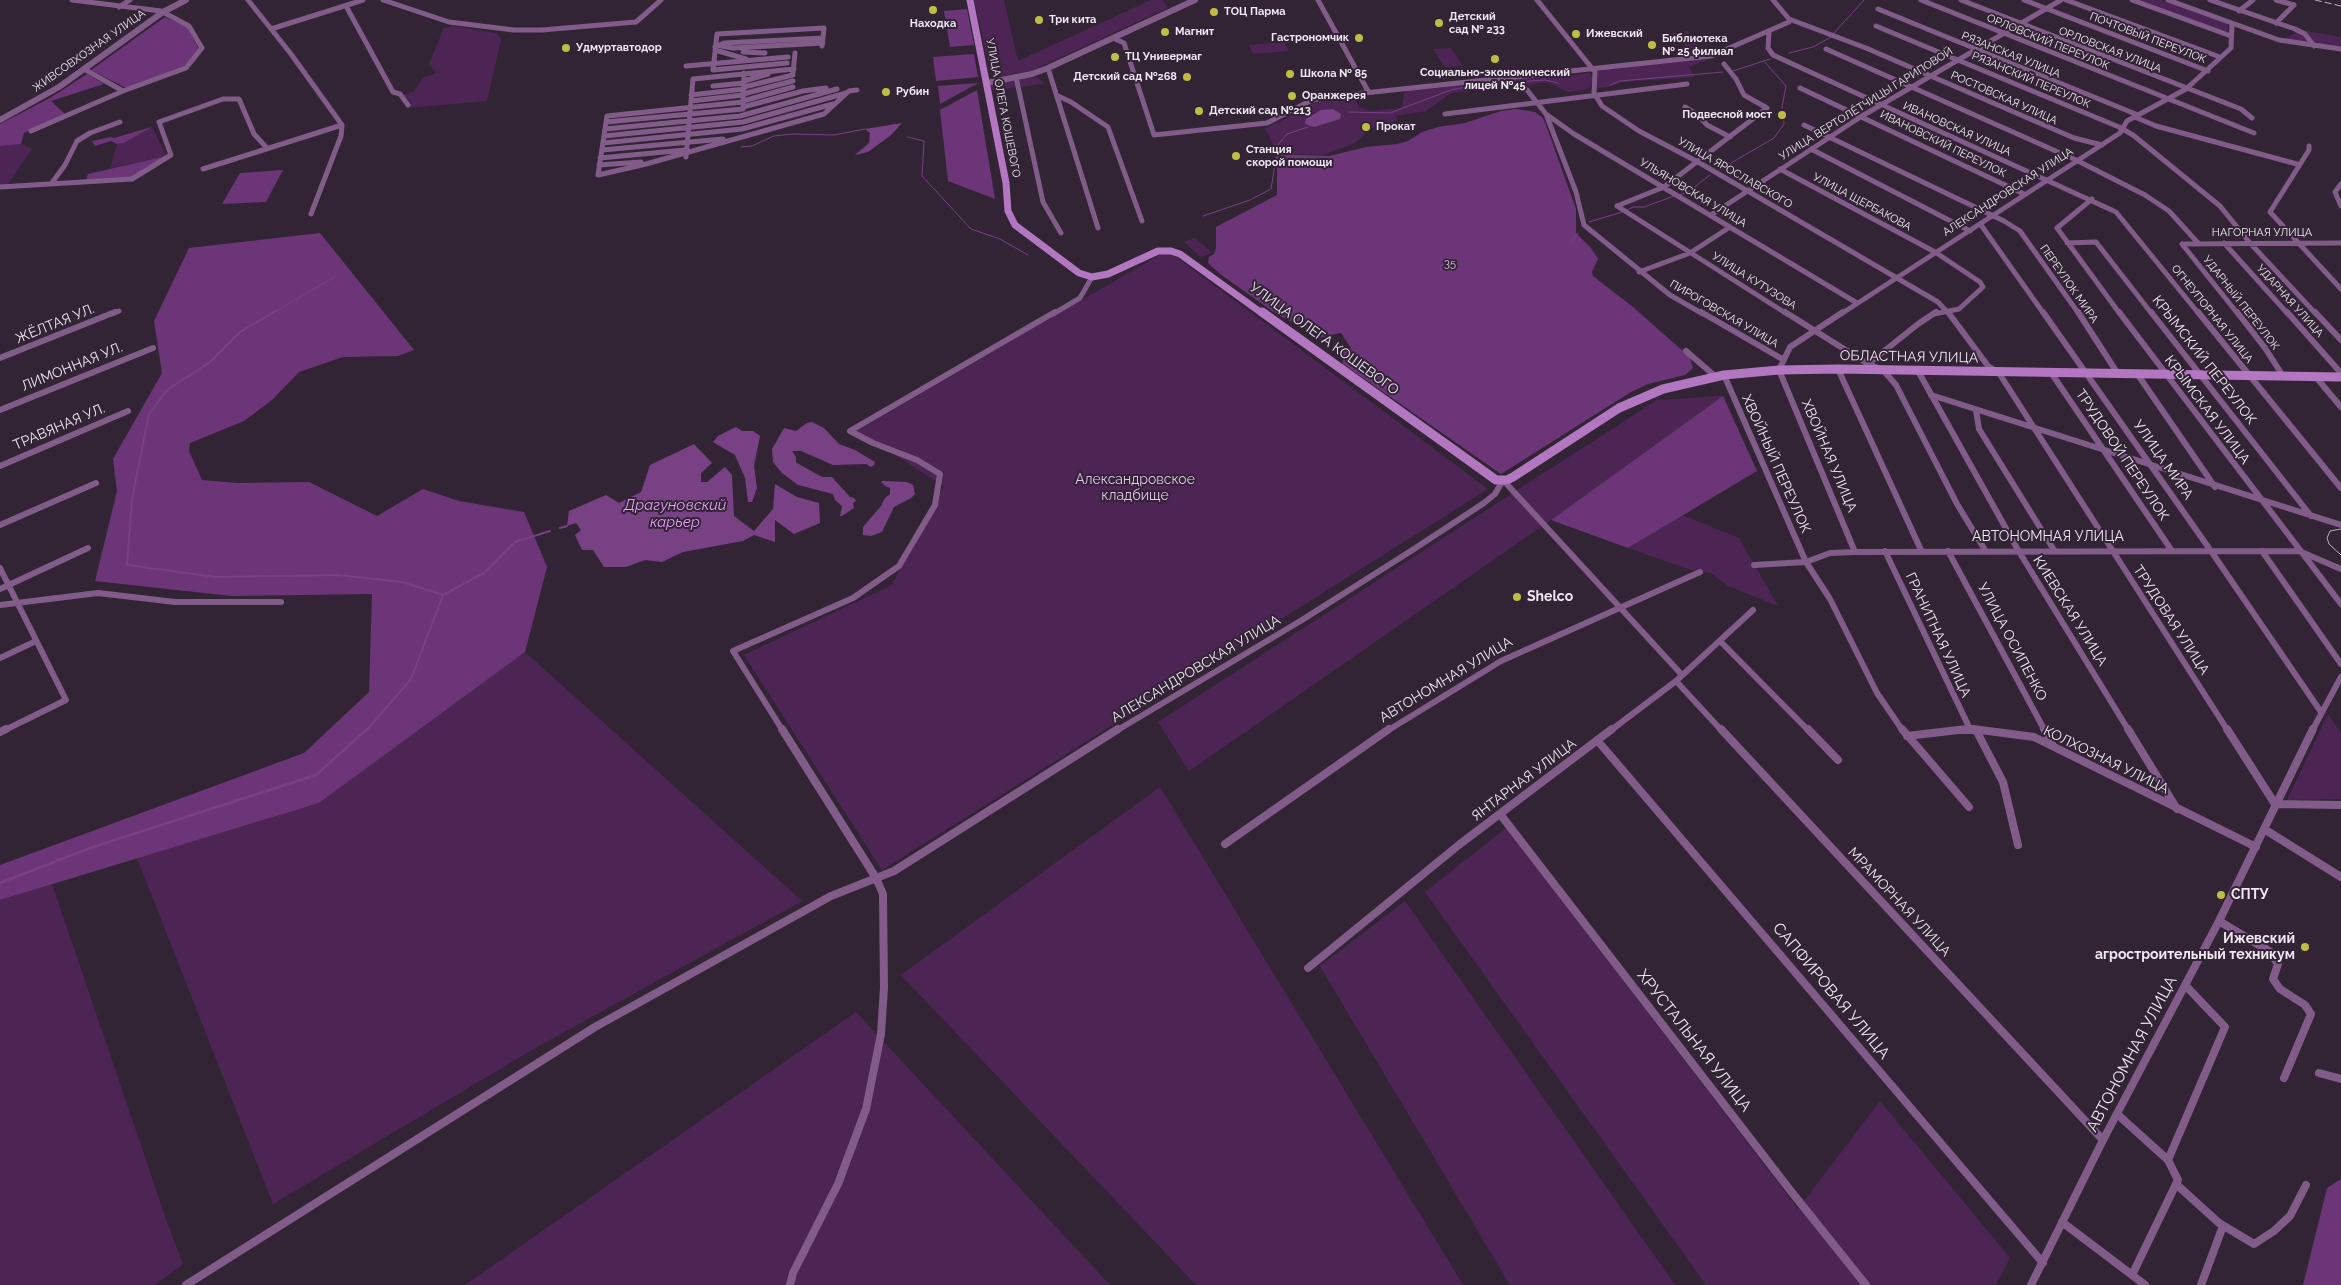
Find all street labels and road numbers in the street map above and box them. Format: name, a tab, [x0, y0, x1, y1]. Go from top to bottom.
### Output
street label: ЖИВСОВХОЗНАЯ УЛИЦА	[30, 7, 148, 95]
street label: ПОЧТОВЫЙ ПЕРЕУЛОК	[2088, 10, 2208, 66]
street label: ОРЛОВСКИЙ ПЕРЕУЛОК	[1985, 11, 2111, 73]
street label: ОРЛОВСКАЯ УЛИЦА	[2057, 24, 2163, 76]
street label: РЯЗАНСКАЯ УЛИЦА	[1960, 29, 2062, 81]
street label: УЛИЦА ОЛЕГА КОШЕВОГО	[983, 37, 1023, 179]
street label: УЛИЦА ВЕРТОЛЁТЧИЦЫ ГАРИПОВОЙ	[1777, 45, 1955, 163]
street label: РЯЗАНСКИЙ ПЕРЕУЛОК	[1970, 49, 2092, 111]
street label: РОСТОВСКАЯ УЛИЦА	[1949, 69, 2059, 127]
street label: ИВАНОВСКАЯ УЛИЦА	[1901, 99, 2013, 159]
street label: ИВАНОВСКИЙ ПЕРЕУЛОК	[1878, 108, 2008, 180]
street label: УЛИЦА ЯРОСЛАВСКОГО	[1675, 135, 1795, 211]
street label: АЛЕКСАНДРОВСКАЯ УЛИЦА	[1940, 145, 2076, 239]
street label: УЛЬЯНОВСКАЯ УЛИЦА	[1637, 156, 1749, 230]
street label: УЛИЦА ЩЕРБАКОВА	[1810, 170, 1914, 234]
street label: НАГОРНАЯ УЛИЦА	[2212, 226, 2312, 240]
street label: ПЕРЕУЛОК МИРА	[2037, 242, 2101, 326]
street label: УЛИЦА КУТУЗОВА	[1709, 250, 1799, 312]
street label: УДАРНЫЙ ПЕРЕУЛОК	[2200, 253, 2282, 353]
street label: ОГНЕУПОРНАЯ УЛИЦА	[2168, 262, 2256, 366]
street label: УДАРНАЯ УЛИЦА	[2254, 262, 2326, 340]
street label: ПИРОГОВСКАЯ УЛИЦА	[1667, 278, 1781, 350]
street label: УЛИЦА ОЛЕГА КОШЕВОГО	[1246, 279, 1402, 399]
street label: КРЫМСКИЙ ПЕРЕУЛОК	[2148, 292, 2260, 428]
street label: ЖЁЛТАЯ УЛ.	[13, 301, 97, 347]
street label: ЛИМОННАЯ УЛ.	[19, 339, 125, 395]
street label: ОБЛАСТНАЯ УЛИЦА	[1840, 347, 1978, 367]
street label: КРЫМСКАЯ УЛИЦА	[2161, 352, 2253, 468]
street label: ТРУДОВОЙ ПЕРЕУЛОК	[2072, 386, 2172, 524]
street label: ХВОЙНЫЙ ПЕРЕУЛОК	[1738, 392, 1814, 536]
street label: ХВОЙНАЯ УЛИЦА	[1798, 397, 1860, 515]
street label: ТРАВЯНАЯ УЛ.	[11, 400, 107, 454]
street label: УЛИЦА МИРА	[2129, 417, 2197, 503]
street label: АВТОНОМНАЯ УЛИЦА	[1972, 529, 2124, 545]
street label: КИЕВСКАЯ УЛИЦА	[2029, 553, 2111, 669]
street label: ТРУДОВАЯ УЛИЦА	[2129, 562, 2213, 678]
street label: ГРАНИТНАЯ УЛИЦА	[1902, 570, 1974, 700]
street label: УЛИЦА ОСИПЕНКО	[1974, 580, 2050, 704]
street label: АЛЕКСАНДРОВСКАЯ УЛИЦА	[1108, 612, 1284, 726]
street label: АВТОНОМНАЯ УЛИЦА	[1377, 634, 1515, 726]
street label: КОЛХОЗНАЯ УЛИЦА	[2041, 722, 2171, 798]
street label: ЯНТАРНАЯ УЛИЦА	[1468, 735, 1580, 825]
street label: МРАМОРНАЯ УЛИЦА	[1844, 844, 1954, 960]
street label: САПФИРОВАЯ УЛИЦА	[1768, 919, 1894, 1063]
street label: ХРУСТАЛЬНАЯ УЛИЦА	[1633, 966, 1755, 1116]
street label: АВТОНОМНАЯ УЛИЦА	[2083, 973, 2181, 1135]

